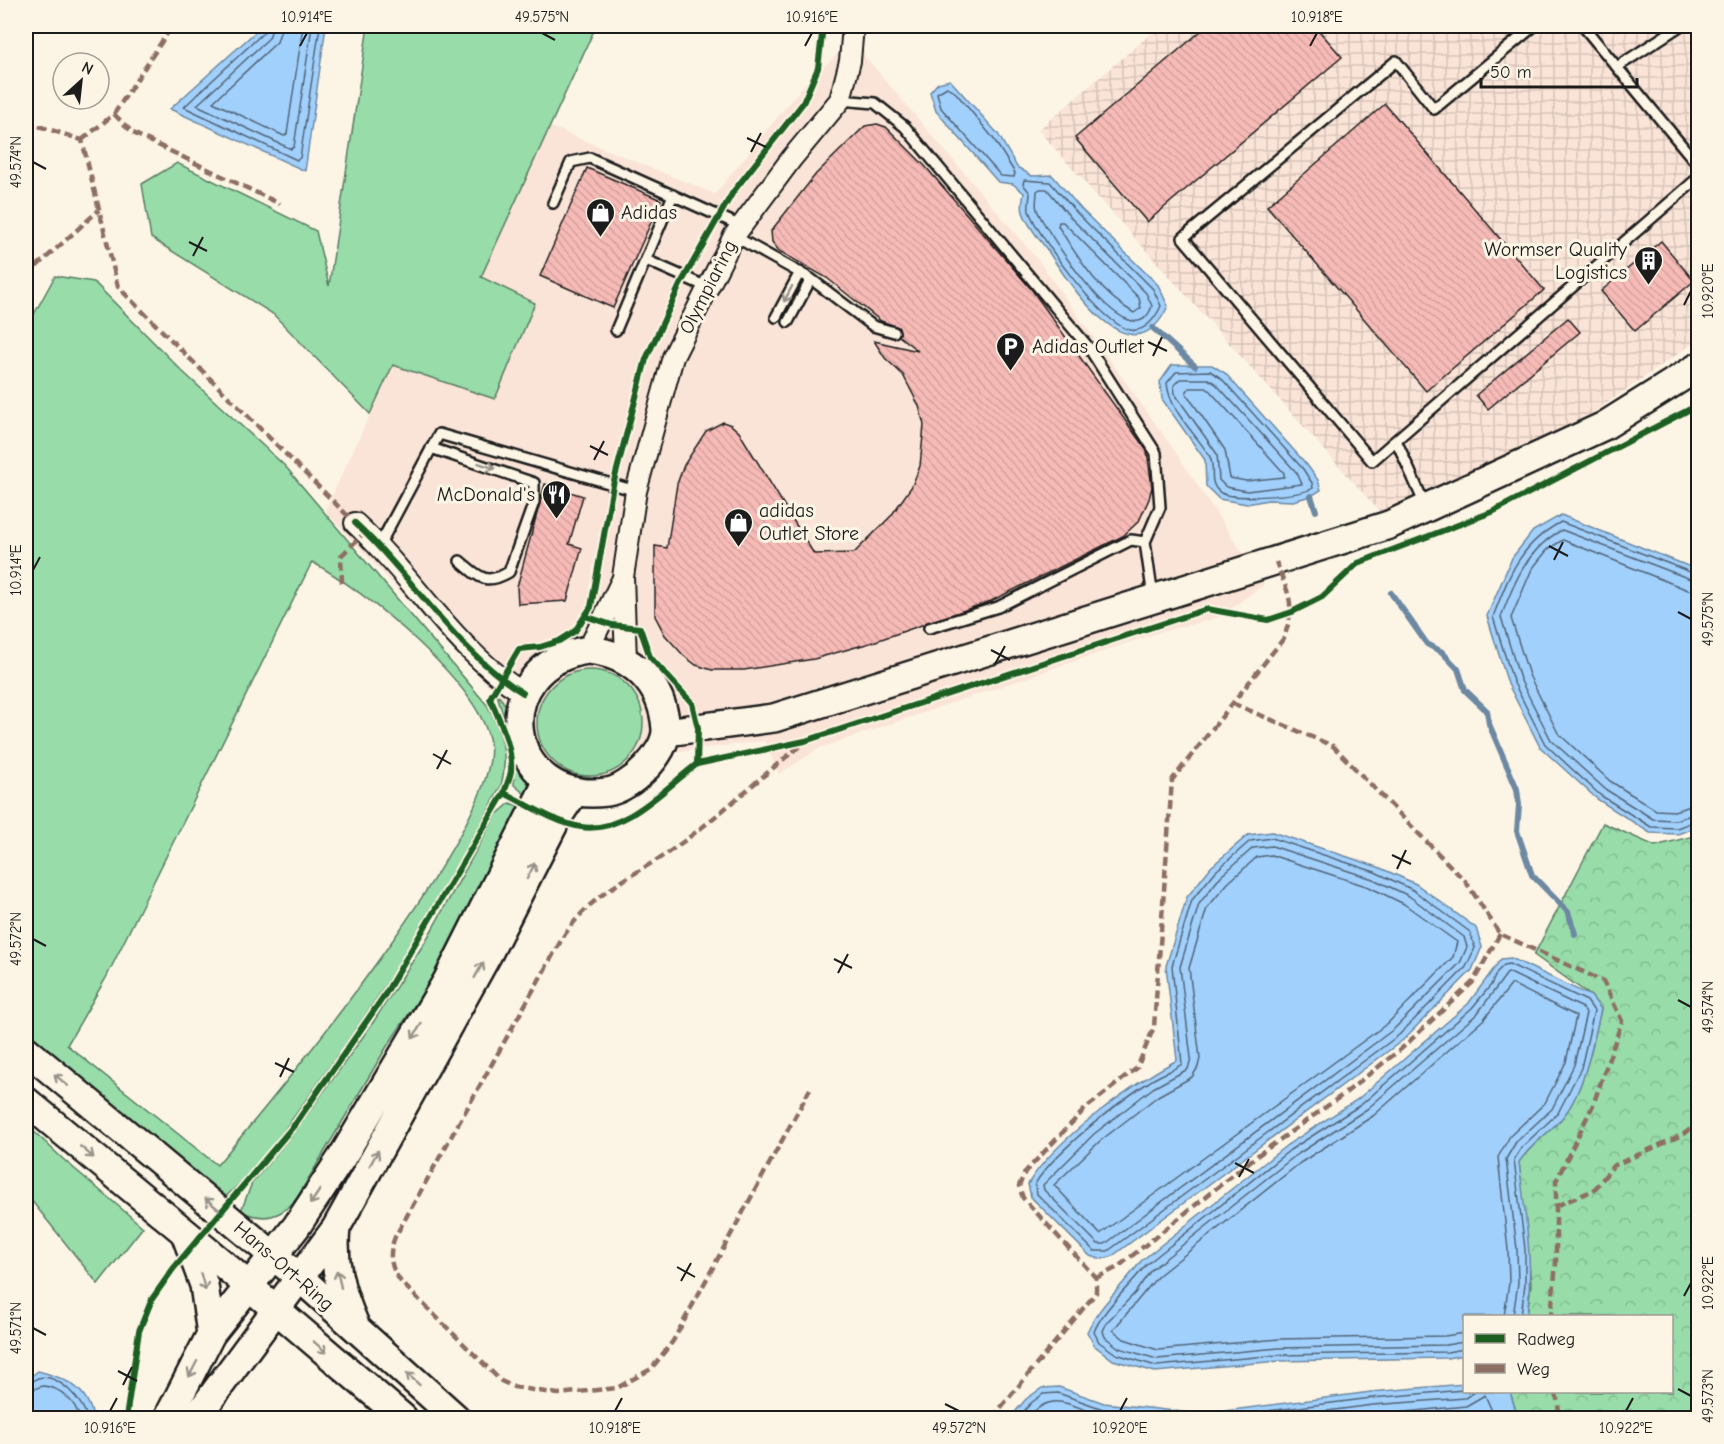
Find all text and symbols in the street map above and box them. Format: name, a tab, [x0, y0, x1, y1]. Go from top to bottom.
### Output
text: 10.914°E	[281, 8, 333, 26]
text: 49.575°N	[515, 8, 569, 26]
text: 10.916°E	[786, 8, 838, 26]
text: 10.918°E	[1291, 8, 1343, 26]
north arrow	[51, 51, 111, 111]
scale bar	[1481, 51, 1637, 89]
text: N	[79, 58, 96, 79]
text: 50 m	[1490, 62, 1532, 83]
text: 49.574°N	[7, 136, 25, 188]
shop icon: Adidas	[584, 196, 616, 238]
place label: Adidas	[621, 201, 677, 224]
street label: Olympiaring	[675, 236, 741, 338]
place label: Wormser Quality Logistics	[1484, 238, 1627, 284]
building icon: Wormser Quality Logistics	[1632, 244, 1664, 286]
text: 10.920°E	[1699, 263, 1717, 319]
one-way arrow	[782, 285, 793, 303]
parking icon: Adidas Outlet	[995, 330, 1027, 372]
place label: Adidas Outlet	[1032, 335, 1145, 358]
one-way arrow	[477, 461, 496, 472]
restaurant icon: McDonald's	[540, 478, 572, 520]
place label: McDonald's	[437, 483, 535, 506]
place label: adidas Outlet Store	[759, 499, 859, 545]
shop icon: adidas Outlet Store	[722, 506, 754, 548]
text: 10.914°E	[7, 544, 25, 596]
text: 49.575°N	[1699, 592, 1717, 646]
one-way arrow	[525, 862, 537, 880]
text: 49.572°N	[7, 912, 25, 966]
one-way arrow	[474, 961, 485, 979]
text: 49.574°N	[1699, 981, 1717, 1033]
one-way arrow	[411, 1022, 423, 1039]
one-way arrow	[54, 1074, 70, 1087]
one-way arrow	[79, 1145, 94, 1159]
one-way arrow	[369, 1150, 380, 1168]
one-way arrow	[309, 1188, 321, 1205]
one-way arrow	[204, 1198, 220, 1211]
street label: Hans-Ort-Ring	[229, 1216, 339, 1316]
text: 10.922°E	[1699, 1256, 1717, 1310]
one-way arrow	[332, 1270, 344, 1289]
one-way arrow	[198, 1272, 209, 1291]
text: 49.571°N	[7, 1302, 25, 1354]
legend	[1463, 1315, 1673, 1393]
text: Radweg	[1517, 1329, 1575, 1350]
one-way arrow	[312, 1340, 327, 1354]
text: Weg	[1517, 1359, 1550, 1380]
one-way arrow	[187, 1360, 199, 1377]
text: 49.573°N	[1699, 1369, 1717, 1423]
one-way arrow	[405, 1372, 420, 1386]
text: 10.916°E	[84, 1419, 136, 1437]
text: 10.918°E	[589, 1419, 641, 1437]
text: 49.572°N	[932, 1419, 986, 1437]
text: 10.920°E	[1092, 1419, 1148, 1437]
text: 10.922°E	[1599, 1419, 1653, 1437]

